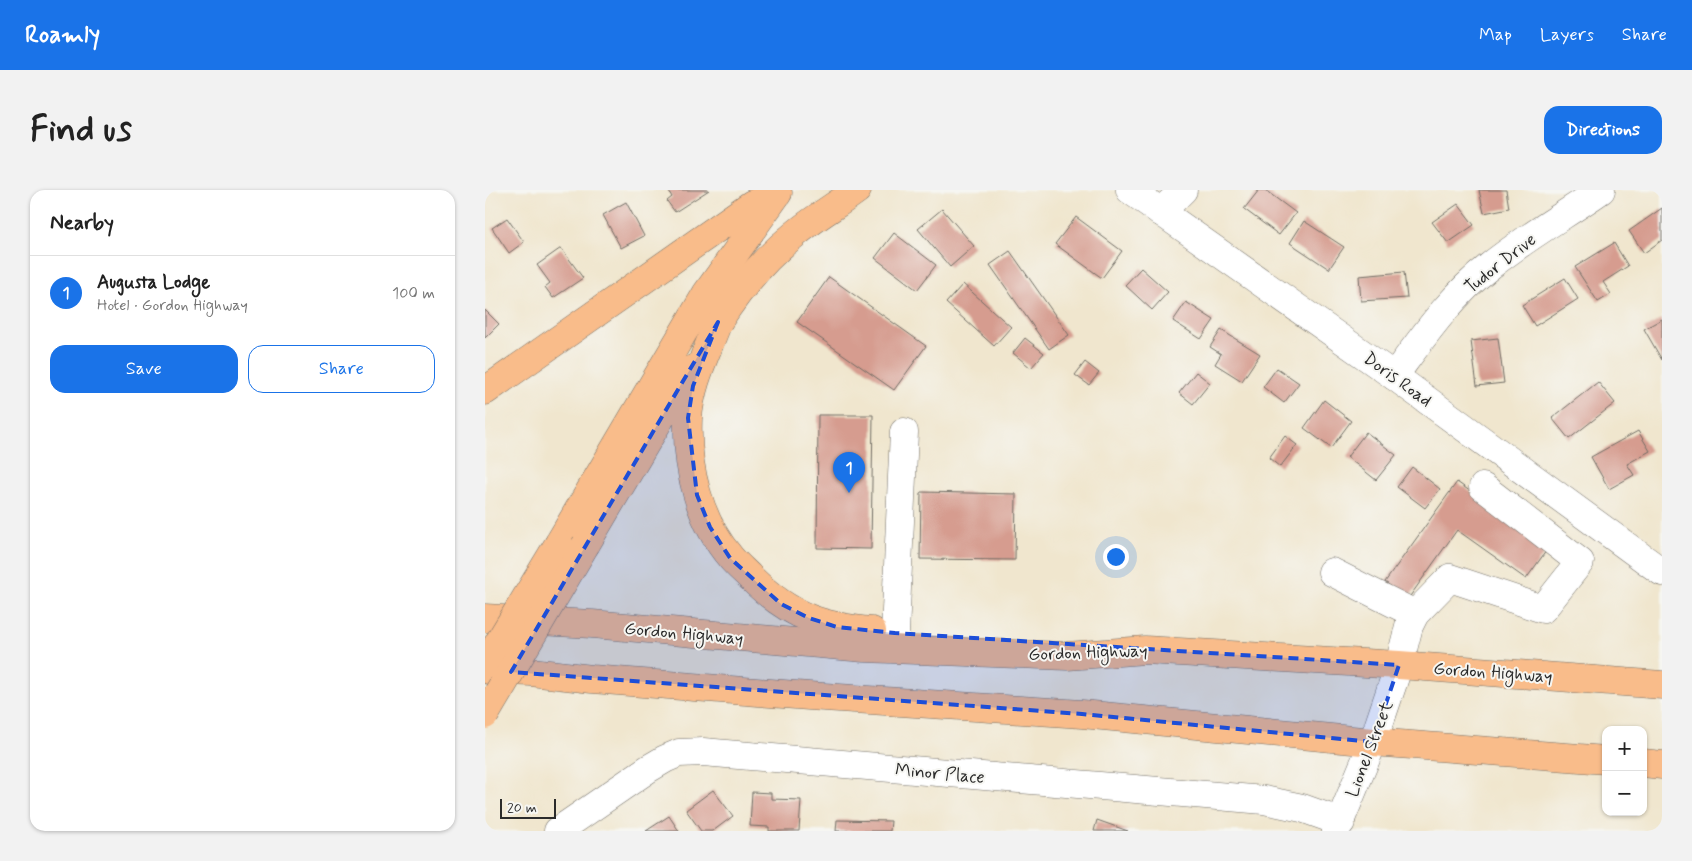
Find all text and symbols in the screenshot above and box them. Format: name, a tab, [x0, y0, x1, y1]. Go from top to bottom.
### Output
text: Roamly	[25, 20, 100, 51]
text: Map	[1479, 23, 1512, 47]
text: Layers	[1540, 23, 1594, 47]
text: Share	[1622, 23, 1667, 47]
button: Directions	[1544, 106, 1662, 154]
text: Find us	[30, 107, 132, 153]
text: Nearby	[50, 209, 114, 237]
street label: Tudor Drive	[1460, 228, 1542, 299]
text: Augusta Lodge	[97, 270, 210, 295]
text: 1	[62, 283, 70, 304]
text: 100 m	[392, 283, 435, 304]
text: Hotel · Gordon Highway	[97, 295, 248, 316]
button: Save	[50, 345, 238, 393]
button: Share	[248, 345, 435, 393]
street label: Doris Road	[1358, 347, 1437, 413]
pin: 1	[833, 452, 865, 493]
your location	[1103, 544, 1129, 570]
street label: Gordon Highway	[623, 617, 744, 652]
street label: Gordon Highway	[1028, 639, 1148, 668]
street label: Gordon Highway	[1433, 657, 1553, 690]
street label: Lionel Street	[1341, 697, 1399, 801]
map controls	[1602, 726, 1647, 816]
button: +	[1602, 726, 1647, 771]
street label: Minor Place	[894, 758, 986, 790]
button: −	[1602, 771, 1647, 816]
scale bar	[500, 796, 556, 819]
text: 20 m	[507, 799, 537, 817]

